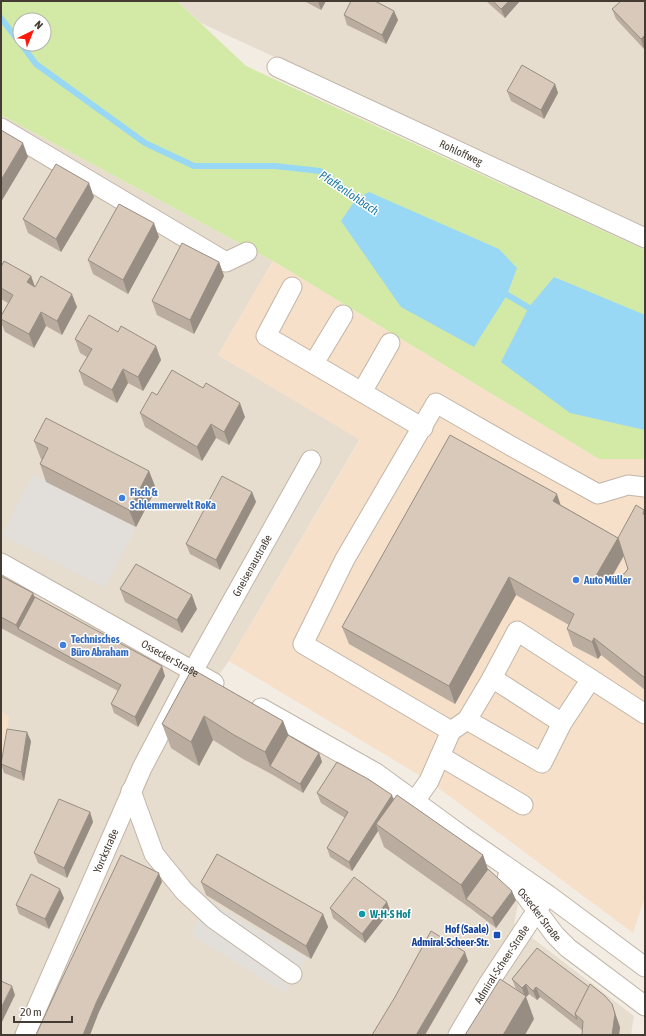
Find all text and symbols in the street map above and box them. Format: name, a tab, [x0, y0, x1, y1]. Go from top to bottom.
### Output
north arrow	[12, 12, 52, 52]
text: N	[32, 18, 45, 31]
street label: Rohloffweg	[438, 137, 485, 168]
water label: Pfaffenlohbach	[317, 168, 381, 218]
place label: Fisch & Schlemmerwelt RoKa	[130, 486, 216, 511]
marker: Fisch & Schlemmerwelt RoKa	[117, 493, 127, 503]
street label: Gneisenaustraße	[230, 533, 274, 598]
place label: Auto Müller	[583, 574, 632, 586]
marker: Auto Müller	[571, 575, 581, 585]
place label: Technisches Büro Abraham	[71, 633, 129, 658]
street label: Ossecker Straße	[139, 637, 201, 679]
marker: Technisches Büro Abraham	[58, 640, 68, 650]
street label: Yorckstraße	[91, 827, 121, 875]
street label: Ossecker Straße	[515, 885, 564, 944]
place label: W-H-S Hof	[369, 908, 411, 920]
marker: W-H-S Hof	[357, 909, 367, 919]
place label: Hof (Saale) Admiral-Scheer-Str.	[411, 923, 489, 948]
street label: Admiral-Scheer-Straße	[472, 923, 531, 1006]
marker: Hof (Saale) Admiral-Scheer-Str.	[492, 930, 502, 940]
scale bar	[14, 998, 72, 1024]
text: 20 m	[20, 1005, 42, 1019]

